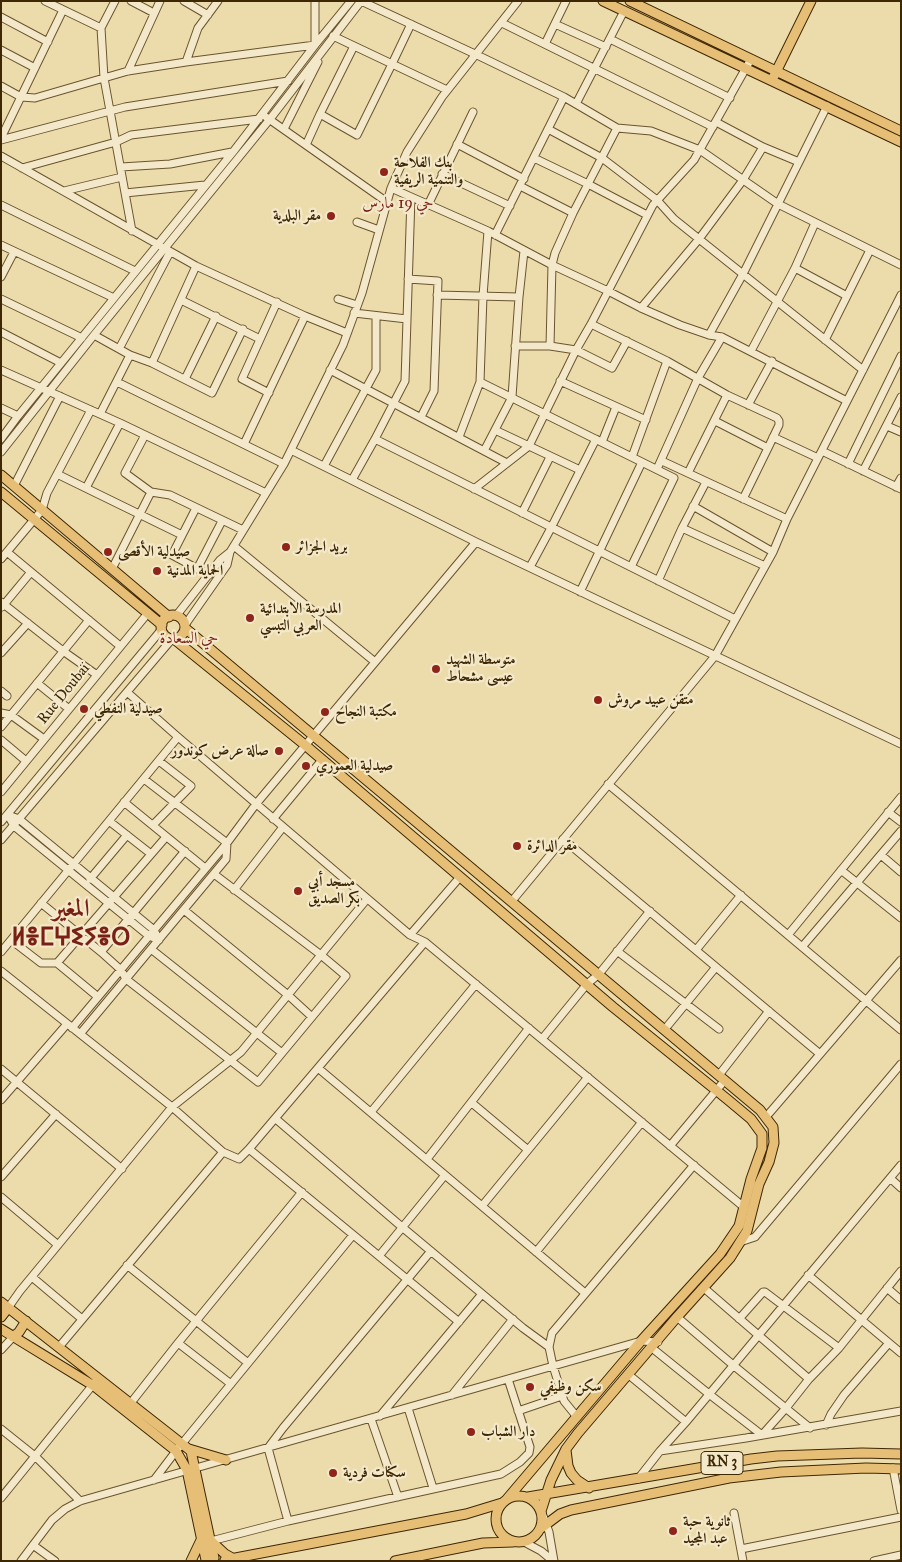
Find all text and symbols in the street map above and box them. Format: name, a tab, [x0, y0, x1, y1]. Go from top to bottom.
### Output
place label: بنك الفلاحة والتنمية الريفية	[394, 154, 463, 189]
marker: بنك الفلاحة والتنمية الريفية	[378, 166, 390, 178]
district label: حي 19 مارس	[362, 194, 434, 214]
place label: مقر البلدية	[273, 207, 321, 225]
marker: مقر البلدية	[325, 210, 337, 222]
place label: بريد الجزائر	[296, 538, 348, 556]
marker: بريد الجزائر	[280, 541, 292, 553]
place label: صيدلية الأقصى	[118, 543, 190, 561]
marker: صيدلية الأقصى	[102, 546, 114, 558]
place label: الحماية المدنية	[167, 562, 223, 580]
marker: الحماية المدنية	[151, 565, 163, 577]
place label: المدرسة الابتدائية العربي التبسي	[260, 600, 341, 635]
marker: المدرسة الابتدائية العربي التبسي	[244, 612, 256, 624]
district label: حي السعادة	[160, 629, 218, 649]
place label: متوسطة الشهيد عيسى مشحاط	[446, 651, 516, 686]
street label: Rue Doubaï	[34, 660, 94, 728]
marker: متوسطة الشهيد عيسى مشحاط	[430, 663, 442, 675]
place label: متقن عبيد مروش	[608, 691, 694, 709]
marker: متقن عبيد مروش	[592, 694, 604, 706]
place label: صيدلية النفطي	[94, 700, 163, 718]
marker: صيدلية النفطي	[78, 703, 90, 715]
place label: مكتبة النجاح	[335, 703, 397, 721]
marker: مكتبة النجاح	[319, 706, 331, 718]
place label: صالة عرض كوندور	[171, 742, 269, 760]
marker: صالة عرض كوندور	[273, 745, 285, 757]
place label: صيدلية العموري	[316, 757, 393, 775]
marker: صيدلية العموري	[300, 760, 312, 772]
place label: مقر الدائرة	[527, 837, 577, 855]
marker: مقر الدائرة	[511, 840, 523, 852]
place label: مسجد أبي بكر الصديق	[308, 873, 360, 908]
marker: مسجد أبي بكر الصديق	[292, 885, 304, 897]
district label: المغير ⵍⴻⵎⵖⵉⵢⴻⵔ	[11, 895, 131, 954]
place label: سكن وظيفي	[540, 1378, 601, 1396]
marker: سكن وظيفي	[524, 1381, 536, 1393]
place label: دار الشباب	[481, 1423, 536, 1441]
marker: دار الشباب	[465, 1426, 477, 1438]
road number: RN 3	[701, 1452, 743, 1475]
place label: سكنات فردية	[343, 1464, 406, 1482]
marker: سكنات فردية	[327, 1467, 339, 1479]
place label: ثانوية حبة عبد المجيد	[683, 1513, 730, 1548]
marker: ثانوية حبة عبد المجيد	[667, 1525, 679, 1537]

